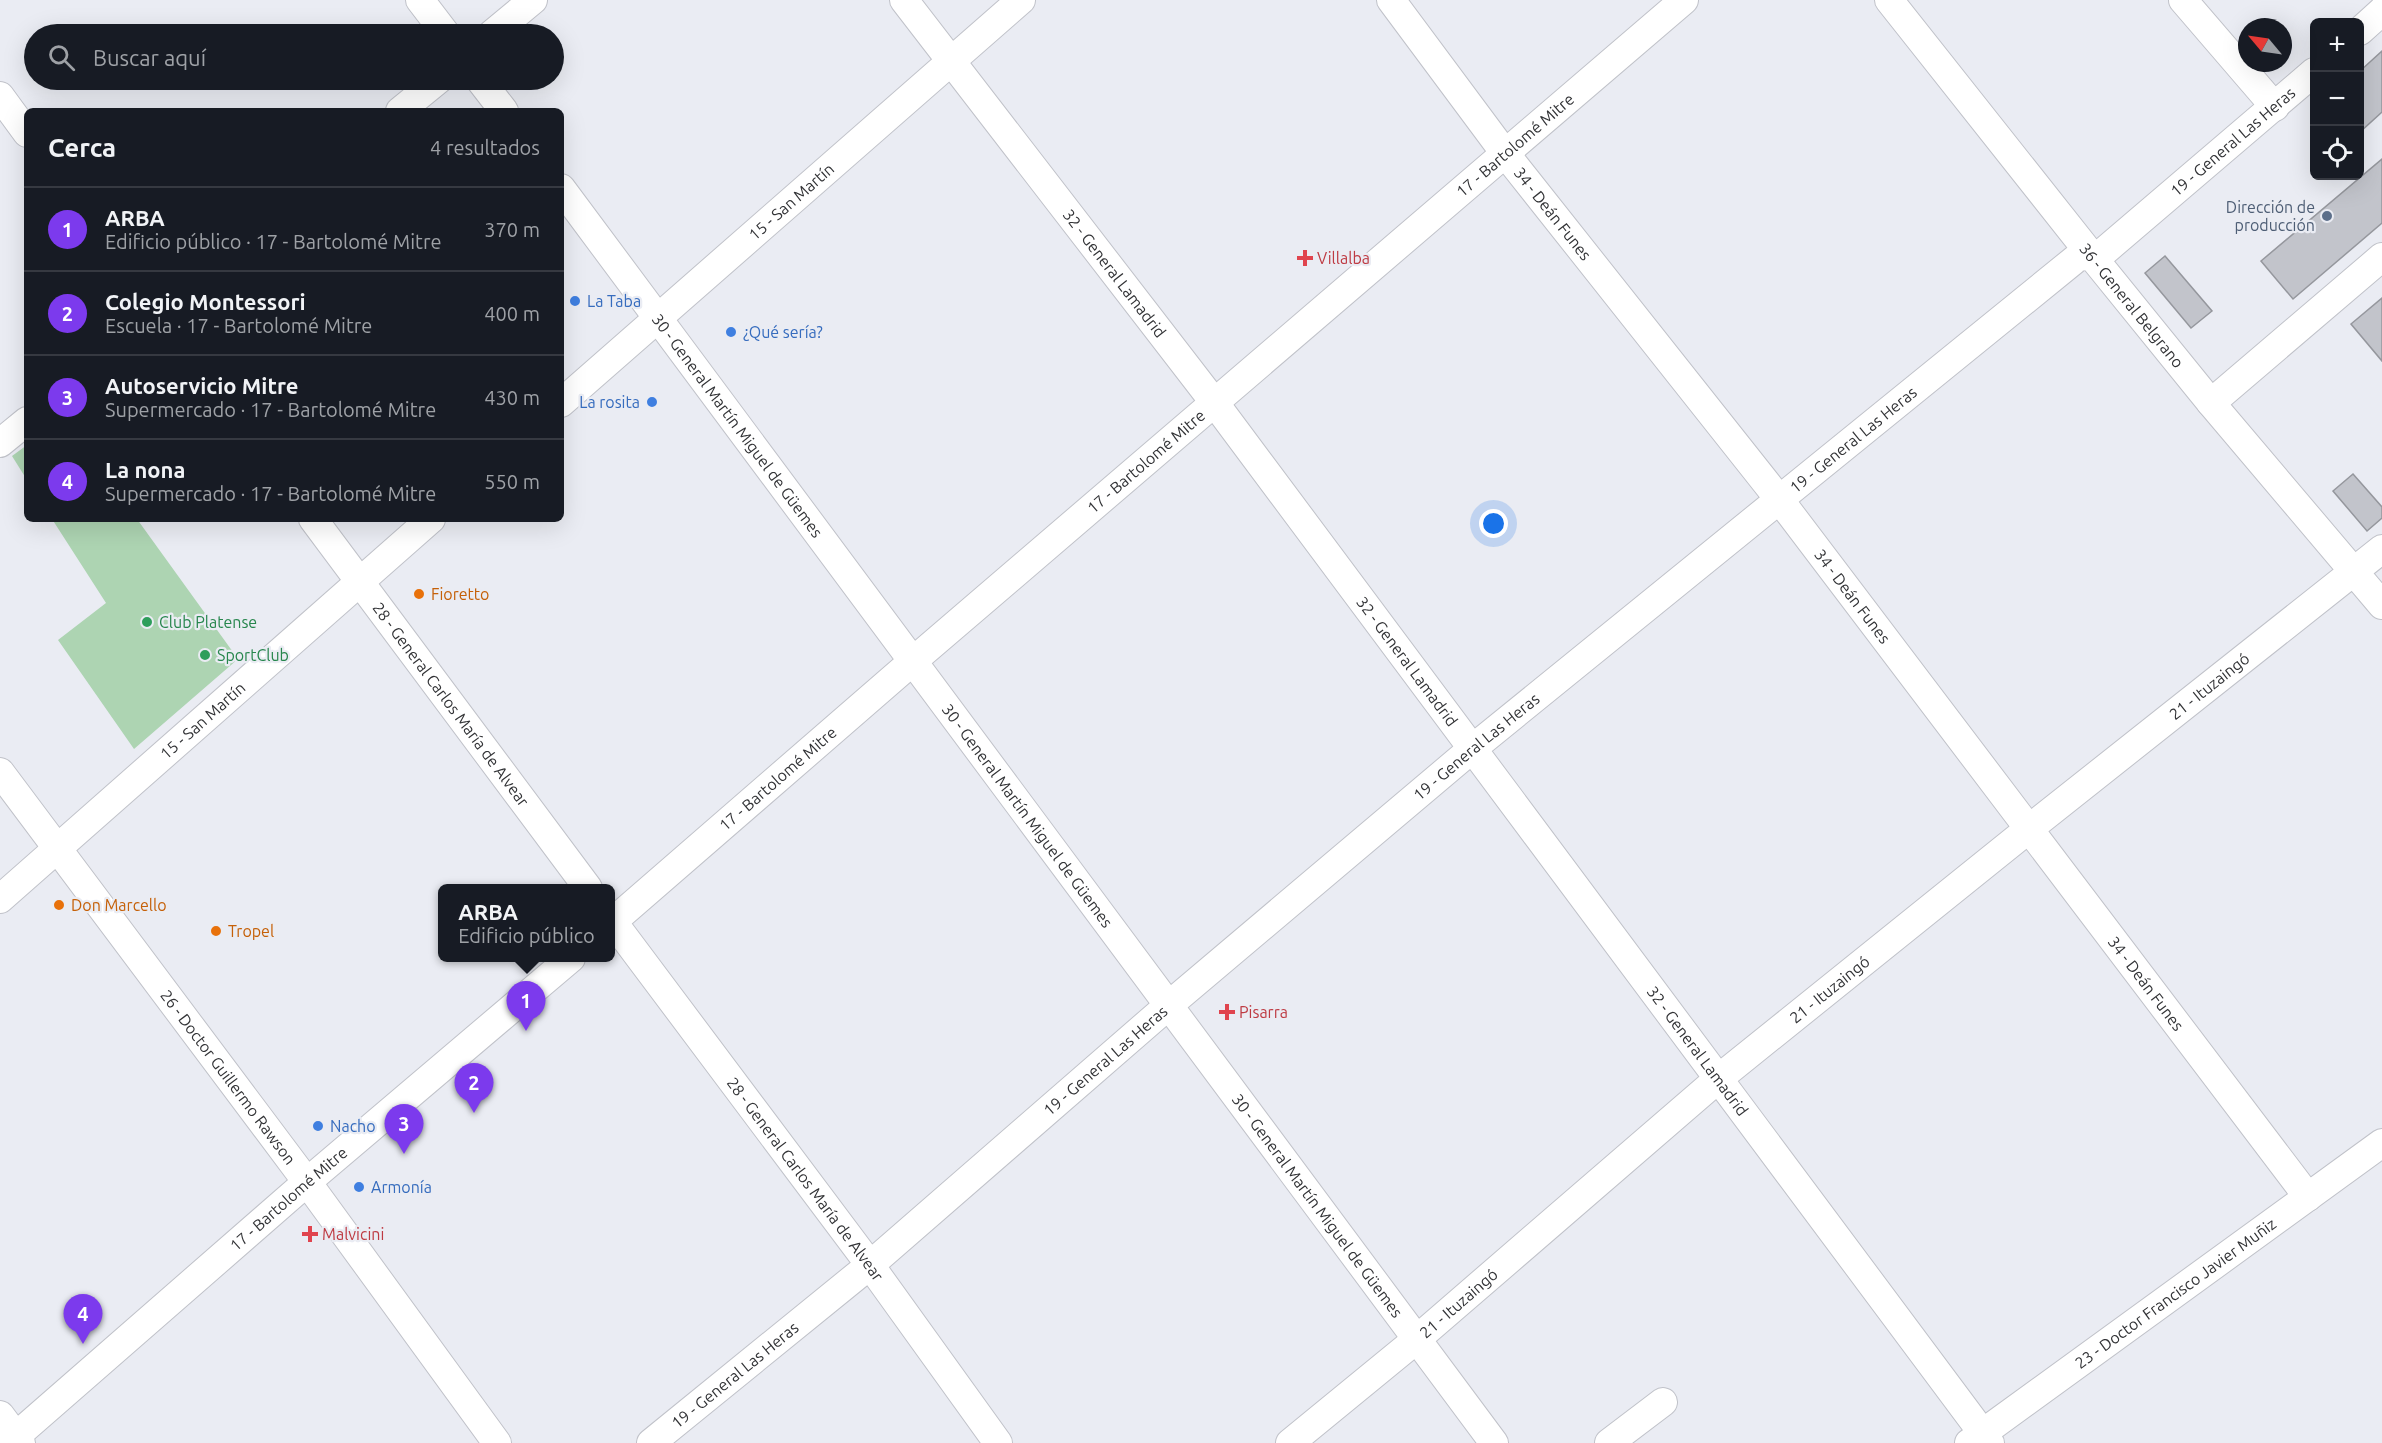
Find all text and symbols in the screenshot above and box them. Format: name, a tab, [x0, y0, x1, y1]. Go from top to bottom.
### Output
north arrow	[2238, 18, 2292, 72]
map controls	[2310, 18, 2364, 180]
button: +	[2310, 18, 2364, 72]
search box	[24, 24, 564, 90]
icon: search	[45, 41, 78, 74]
text: Buscar aquí	[93, 45, 206, 70]
button: −	[2310, 72, 2364, 126]
street label: 19 - General Las Heras	[2167, 83, 2299, 200]
street label: 17 - Bartolomé Mitre	[1452, 90, 1577, 200]
button: locate	[2310, 126, 2364, 180]
text: Cerca	[48, 133, 116, 162]
text: 4 resultados	[430, 136, 540, 159]
street label: 15 - San Martín	[745, 159, 837, 243]
street label: 34 - Deán Funes	[1511, 164, 1595, 264]
place label: Dirección de producción	[2226, 198, 2315, 234]
text: ARBA	[105, 205, 165, 230]
street label: 32 - General Lamadrid	[1060, 206, 1170, 341]
marker: Dirección de producción	[2320, 209, 2334, 223]
text: 1	[62, 218, 73, 241]
text: 370 m	[484, 218, 540, 241]
text: Edificio público · 17 - Bartolomé Mitre	[105, 230, 442, 253]
street label: 36 - General Belgrano	[2076, 239, 2188, 371]
place label: Villalba	[1317, 249, 1370, 267]
marker: Villalba	[1298, 251, 1312, 265]
text: Colegio Montessori	[105, 289, 306, 314]
place label: La Taba	[587, 292, 641, 310]
marker: La Taba	[568, 294, 582, 308]
text: 2	[62, 302, 73, 325]
text: 400 m	[484, 302, 540, 325]
street label: 30 - General Martín Miguel de Güemes	[649, 310, 827, 541]
text: Escuela · 17 - Bartolomé Mitre	[105, 314, 372, 337]
place label: ¿Qué sería?	[743, 323, 823, 341]
marker: ¿Qué sería?	[724, 325, 738, 339]
text: Autoservicio Mitre	[105, 373, 298, 398]
street label: 19 - General Las Heras	[1786, 383, 1920, 496]
text: 3	[62, 386, 73, 409]
text: 430 m	[484, 386, 540, 409]
place label: La rosita	[579, 393, 640, 411]
marker: La rosita	[645, 395, 659, 409]
text: Supermercado · 17 - Bartolomé Mitre	[105, 398, 436, 421]
street label: 17 - Bartolomé Mitre	[1083, 406, 1208, 517]
text: La nona	[105, 457, 185, 482]
text: 4	[62, 470, 73, 493]
text: 550 m	[484, 470, 540, 493]
text: Supermercado · 17 - Bartolomé Mitre	[105, 482, 436, 505]
your location	[1479, 509, 1508, 538]
street label: 34 - Deán Funes	[1811, 545, 1894, 647]
place label: Fioretto	[431, 585, 489, 603]
marker: Fioretto	[412, 587, 426, 601]
street label: 32 - General Lamadrid	[1353, 593, 1461, 729]
street label: 28 - General Carlos María de Alvear	[369, 599, 533, 810]
place label: Club Platense	[159, 613, 257, 631]
marker: Club Platense	[140, 615, 154, 629]
place label: SportClub	[217, 646, 289, 664]
marker: SportClub	[198, 648, 212, 662]
street label: 21 - Ituzaingó	[2166, 649, 2253, 723]
street label: 15 - San Martín	[156, 678, 249, 763]
street label: 19 - General Las Heras	[1410, 689, 1543, 804]
street label: 30 - General Martín Miguel de Güemes	[939, 700, 1116, 931]
street label: 17 - Bartolomé Mitre	[715, 723, 840, 834]
popup	[438, 884, 615, 962]
place label: Don Marcello	[71, 896, 167, 914]
marker: Don Marcello	[52, 898, 66, 912]
text: ARBA	[458, 899, 518, 924]
place label: Tropel	[228, 922, 274, 940]
marker: Tropel	[209, 924, 223, 938]
text: Edificio público	[458, 924, 595, 947]
street label: 34 - Deán Funes	[2105, 933, 2188, 1034]
street label: 21 - Ituzaingó	[1786, 952, 1873, 1027]
pin: 1	[506, 982, 546, 1031]
street label: 32 - General Lamadrid	[1644, 983, 1752, 1119]
street label: 26 - Doctor Guillermo Rawson	[157, 986, 300, 1168]
street label: 19 - General Las Heras	[1040, 1002, 1171, 1119]
place label: Pisarra	[1239, 1003, 1288, 1021]
marker: Pisarra	[1220, 1005, 1234, 1019]
pin: 2	[454, 1064, 494, 1113]
street label: 28 - General Carlos María de Alvear	[723, 1074, 887, 1284]
street label: 30 - General Martín Miguel de Güemes	[1229, 1090, 1406, 1321]
pin: 3	[384, 1104, 424, 1154]
place label: Nacho	[330, 1117, 376, 1135]
marker: Nacho	[311, 1119, 325, 1133]
street label: 17 - Bartolomé Mitre	[226, 1143, 351, 1254]
place label: Armonía	[371, 1178, 432, 1196]
marker: Armonía	[352, 1180, 366, 1194]
street label: 23 - Doctor Francisco Javier Muñiz	[2071, 1214, 2279, 1372]
place label: Malvicini	[322, 1225, 384, 1243]
marker: Malvicini	[303, 1227, 317, 1241]
street label: 21 - Ituzaingó	[1416, 1265, 1501, 1342]
pin: 4	[64, 1294, 103, 1344]
street label: 19 - General Las Heras	[668, 1318, 802, 1432]

